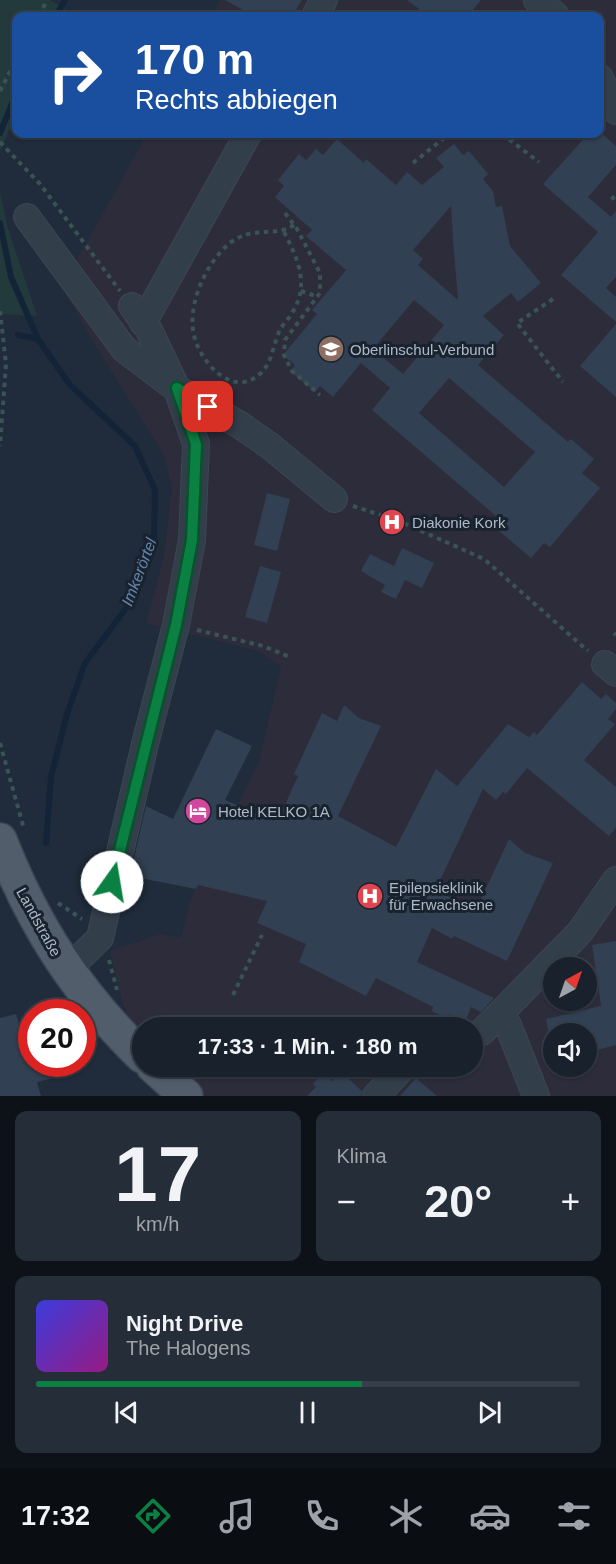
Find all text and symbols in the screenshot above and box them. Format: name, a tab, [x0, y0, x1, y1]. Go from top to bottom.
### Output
icon: right	[36, 36, 114, 114]
text: 170 m	[135, 36, 254, 83]
text: Rechts abbiegen	[135, 85, 338, 115]
school or university icon: Oberlinschul-Verbund	[316, 334, 346, 364]
place label: Oberlinschul-Verbund	[350, 341, 494, 358]
pin	[182, 381, 233, 432]
icon: arrive	[191, 390, 224, 423]
hospital icon: Diakonie Kork	[377, 507, 407, 537]
place label: Diakonie Kork	[412, 514, 506, 531]
water label: Imkerörtel	[118, 535, 160, 608]
hotel icon: Hotel KELKO 1A	[183, 796, 213, 826]
place label: Hotel KELKO 1A	[218, 803, 330, 820]
position arrow	[80, 850, 144, 914]
place label: Epilepsieklinik für Erwachsene	[389, 879, 493, 913]
hospital icon: Epilepsieklinik für Erwachsene	[355, 881, 385, 911]
street label: Landstraße	[13, 885, 65, 959]
north arrow	[543, 957, 597, 1011]
map controls	[543, 957, 597, 1077]
speed limit sign: 20	[18, 999, 96, 1077]
button: sound	[543, 1023, 597, 1077]
text: 17:33 · 1 Min. · 180 m	[197, 1034, 418, 1059]
text: 17	[114, 1130, 201, 1218]
text: Klima	[337, 1145, 387, 1167]
text: 20°	[424, 1176, 492, 1227]
text: −	[337, 1183, 356, 1220]
text: +	[561, 1183, 580, 1220]
text: km/h	[136, 1213, 179, 1235]
text: Night Drive	[126, 1311, 243, 1336]
text: The Halogens	[126, 1337, 251, 1359]
icon: previous	[110, 1396, 143, 1429]
icon: pause	[291, 1396, 324, 1429]
icon: next	[473, 1396, 506, 1429]
icon: directions	[132, 1495, 174, 1537]
icon: music	[216, 1495, 258, 1537]
icon: phone	[301, 1495, 343, 1537]
icon: climate	[385, 1495, 427, 1537]
icon: car	[469, 1495, 511, 1537]
icon: filters	[553, 1495, 595, 1537]
text: 17:32	[21, 1501, 90, 1531]

